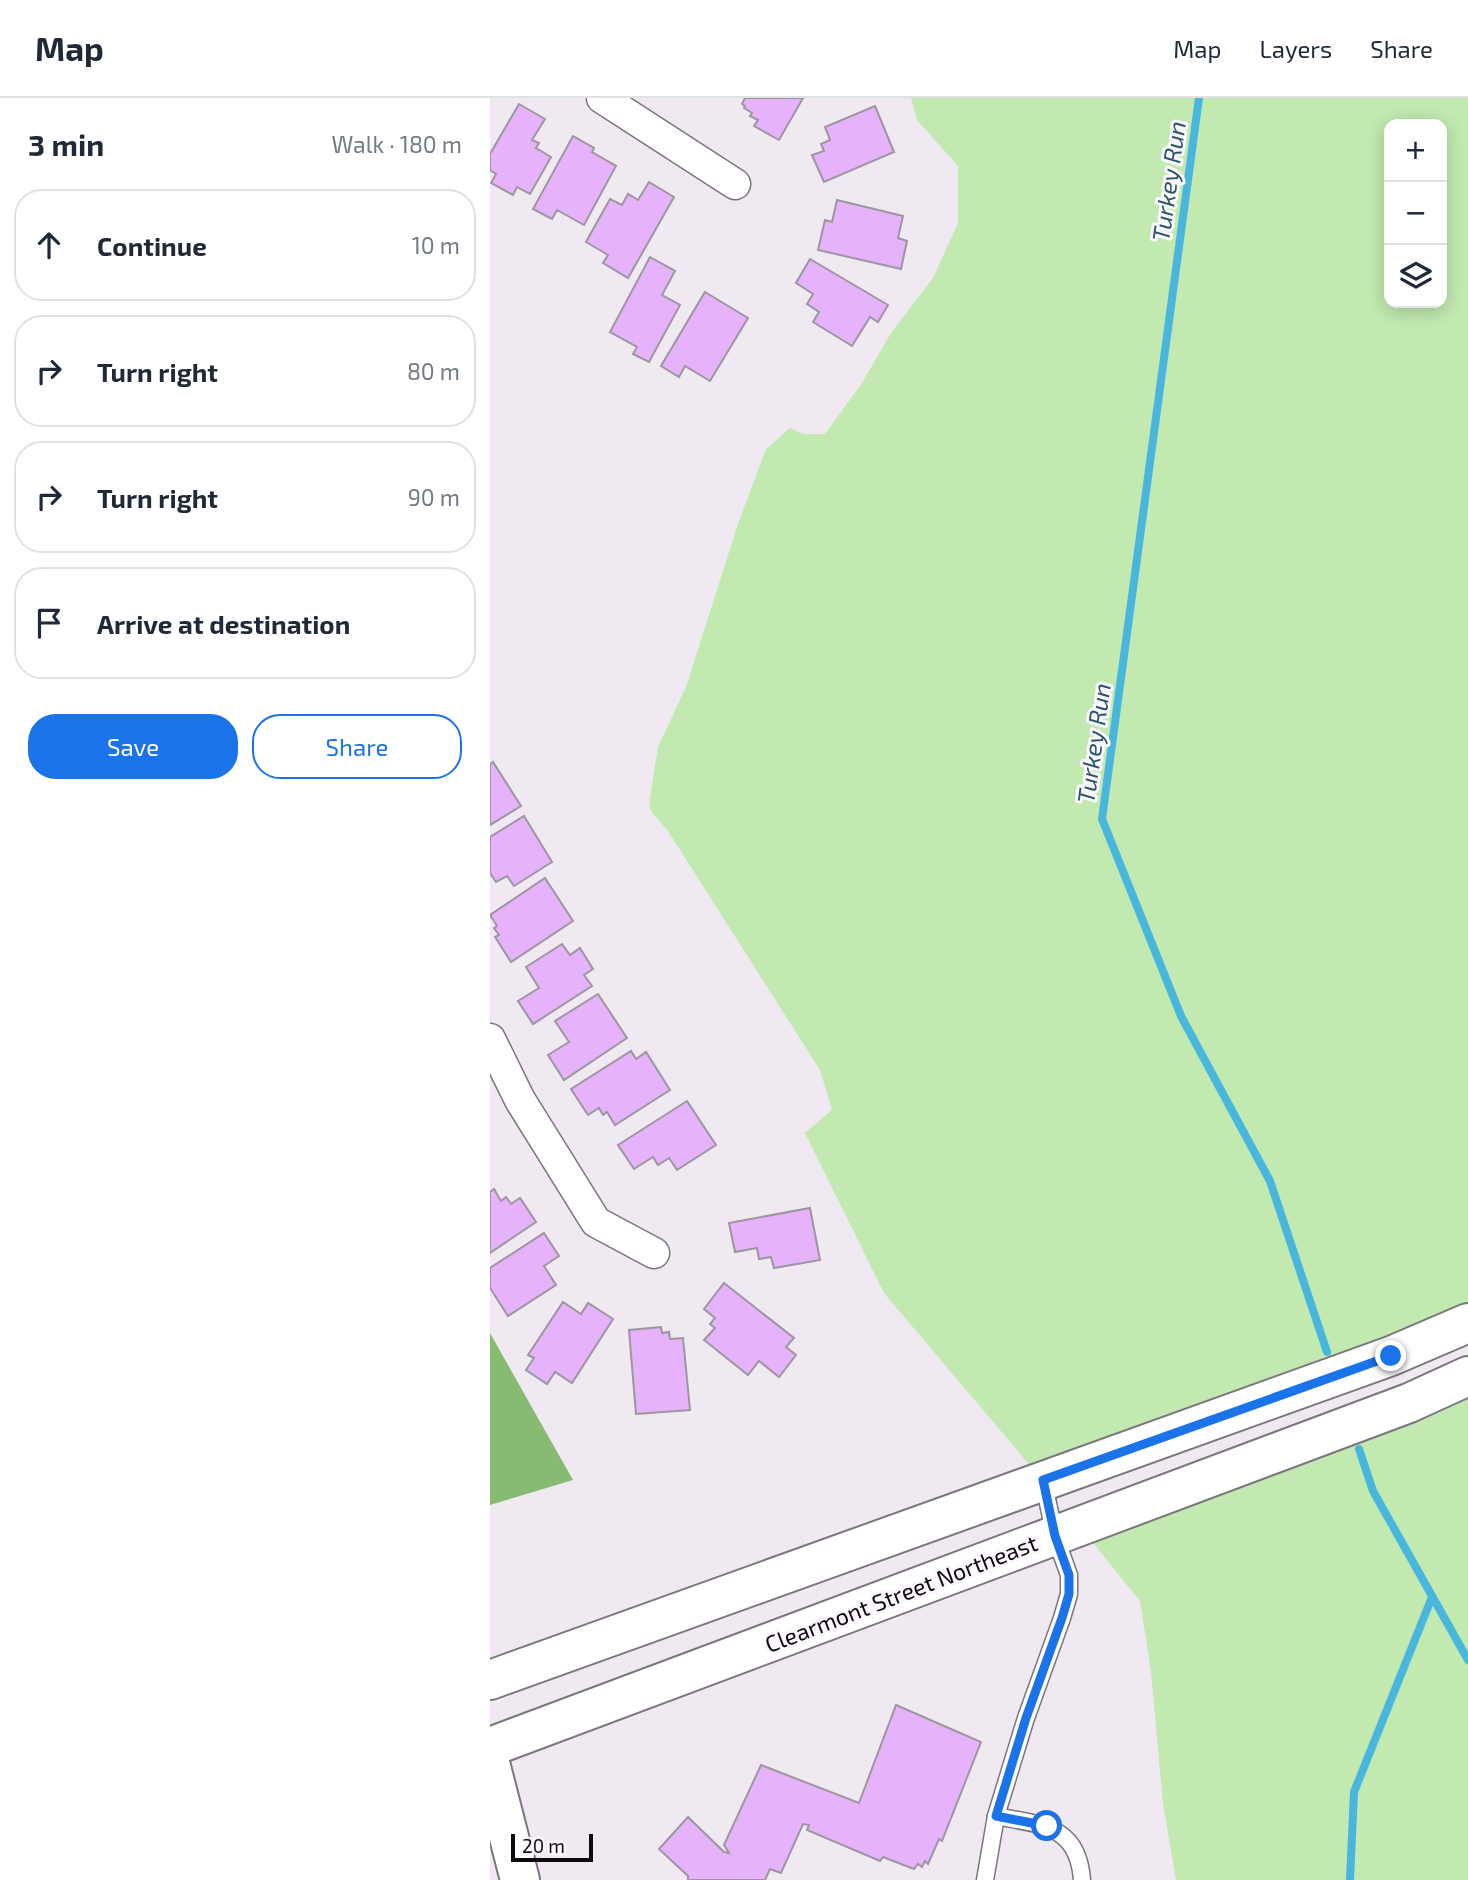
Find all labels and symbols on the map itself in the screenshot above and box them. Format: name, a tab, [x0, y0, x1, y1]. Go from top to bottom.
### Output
water label: Turkey Run	[1145, 119, 1191, 243]
water label: Turkey Run	[1070, 681, 1116, 805]
route end	[1375, 1340, 1406, 1371]
street label: Clearmont Street Northeast	[761, 1528, 1041, 1658]
route start	[1031, 1810, 1062, 1841]
scale bar	[511, 1831, 593, 1863]

